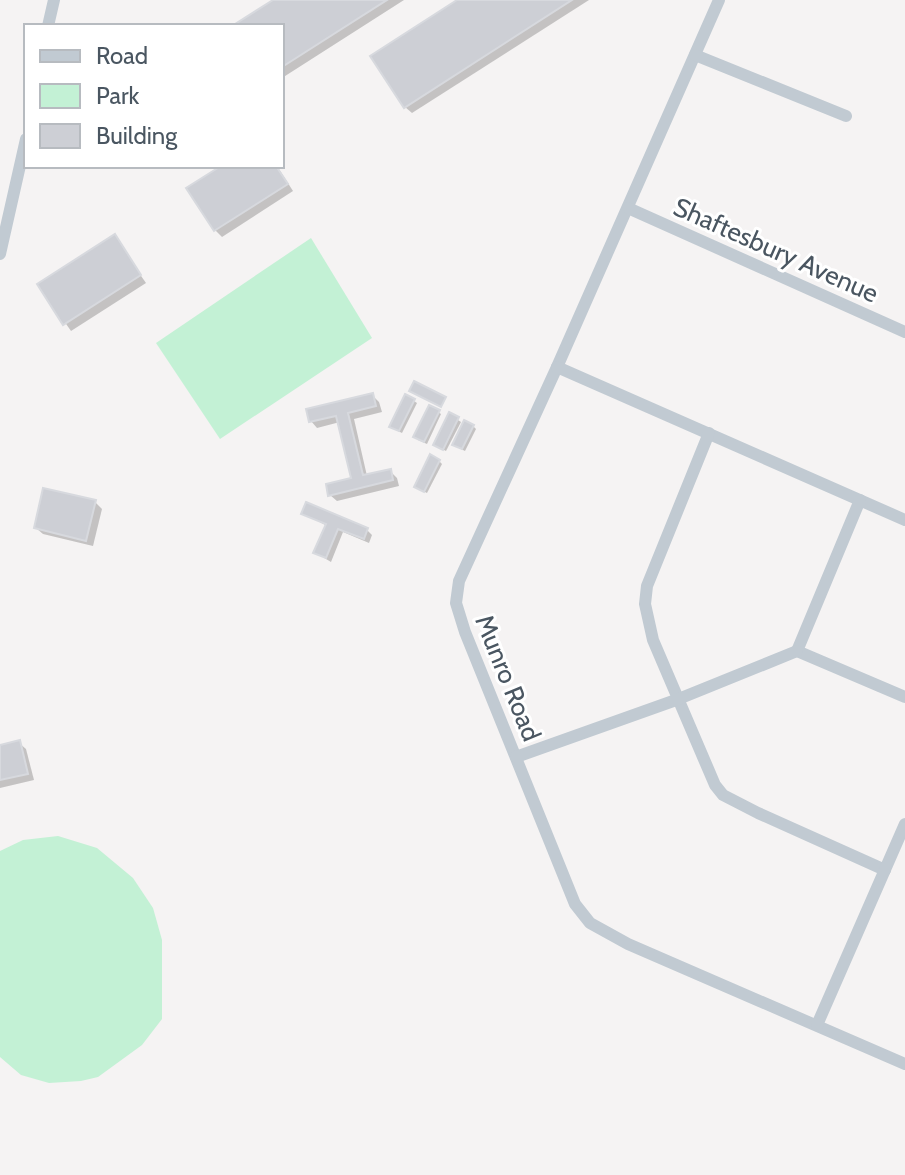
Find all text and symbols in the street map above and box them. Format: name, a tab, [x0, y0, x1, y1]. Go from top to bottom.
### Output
legend	[24, 24, 284, 168]
text: Road	[96, 41, 148, 70]
text: Park	[96, 81, 139, 110]
text: Building	[96, 121, 178, 150]
street label: Shaftesbury Avenue	[669, 191, 883, 309]
street label: Munro Road	[468, 610, 548, 746]

